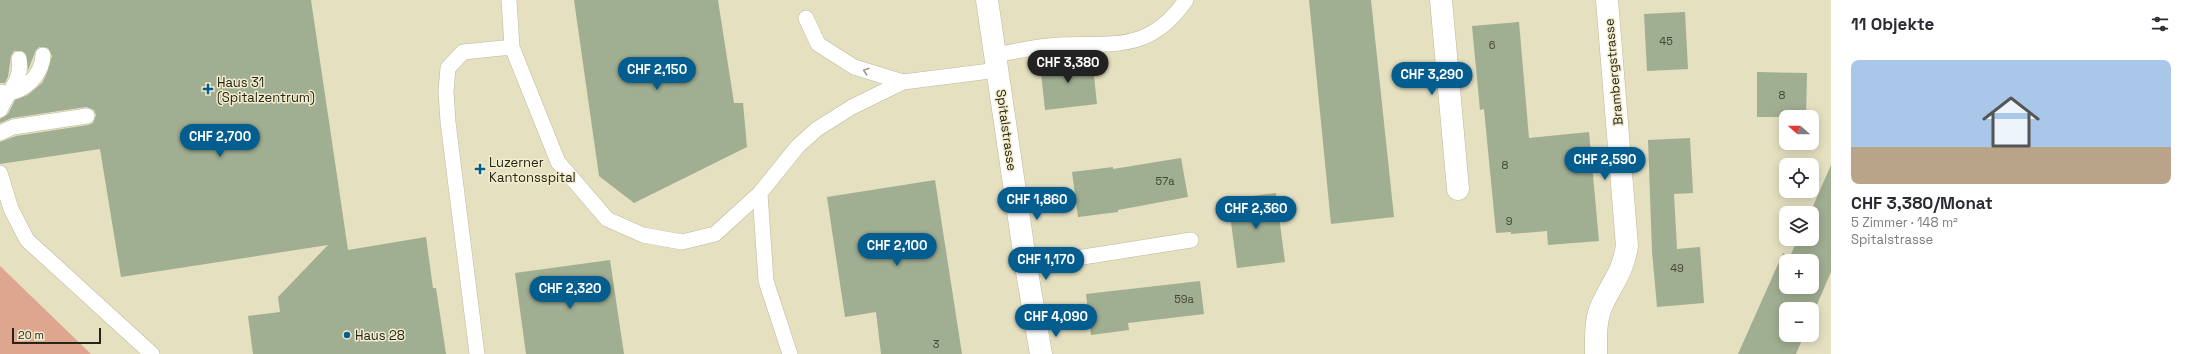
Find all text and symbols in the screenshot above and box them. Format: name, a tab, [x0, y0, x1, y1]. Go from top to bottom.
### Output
text: 11 Objekte	[1851, 13, 1934, 35]
icon: filters	[2149, 13, 2171, 35]
street label: Brambergstrasse	[1600, 18, 1627, 126]
house number: 45	[1659, 34, 1673, 48]
house number: 6	[1489, 38, 1496, 52]
pin: CHF 3,380	[1022, 50, 1114, 84]
text: CHF 3,380	[1037, 54, 1100, 71]
pin: CHF 2,150	[611, 57, 703, 91]
text: CHF 2,150	[627, 61, 687, 78]
pin: CHF 3,290	[1386, 62, 1478, 96]
text: CHF 3,290	[1401, 66, 1464, 83]
one-way arrow	[863, 67, 870, 76]
place label: Haus 31 (Spitalzentrum)	[217, 74, 315, 106]
marker: Haus 31 (Spitalzentrum)	[202, 83, 214, 95]
icon: home	[1975, 86, 2047, 158]
street label: Spitalstrasse	[992, 88, 1021, 172]
house number: 8	[1779, 88, 1786, 102]
north arrow	[1779, 110, 1819, 150]
map controls	[1779, 110, 1819, 342]
pin: CHF 2,700	[174, 124, 266, 158]
text: CHF 2,700	[189, 128, 251, 145]
pin: CHF 2,590	[1559, 147, 1651, 181]
text: CHF 2,590	[1574, 151, 1636, 168]
place label: Luzerner Kantonsspital	[489, 154, 576, 186]
house number: 8	[1502, 158, 1509, 172]
button: locate	[1779, 158, 1819, 198]
marker: Luzerner Kantonsspital	[474, 163, 486, 175]
house number: 57a	[1156, 174, 1175, 188]
pin: CHF 1,860	[991, 187, 1083, 221]
text: CHF 1,860	[1006, 191, 1068, 208]
text: CHF 3,380/Monat	[1851, 192, 1993, 214]
pin: CHF 2,360	[1210, 196, 1302, 230]
text: CHF 2,360	[1224, 200, 1288, 217]
button: layers	[1779, 206, 1819, 246]
house number: 9	[1506, 214, 1513, 228]
text: 5 Zimmer · 148 m²	[1851, 214, 1958, 231]
text: Spitalstrasse	[1851, 231, 1933, 248]
pin: CHF 2,100	[851, 233, 943, 267]
text: CHF 2,100	[867, 237, 927, 254]
pin: CHF 1,170	[1000, 247, 1092, 281]
text: CHF 1,170	[1017, 251, 1075, 268]
button: +	[1779, 254, 1819, 294]
house number: 49	[1670, 261, 1684, 275]
pin: CHF 2,320	[524, 276, 616, 310]
text: CHF 2,320	[539, 280, 601, 297]
house number: 59a	[1174, 292, 1194, 306]
button: −	[1779, 302, 1819, 342]
pin: CHF 4,090	[1010, 304, 1102, 338]
text: CHF 4,090	[1024, 308, 1088, 325]
scale bar	[12, 326, 101, 345]
place label: Haus 28	[355, 327, 405, 344]
text: 20 m	[18, 328, 44, 342]
marker: Haus 28	[342, 330, 352, 340]
house number: 3	[933, 337, 940, 351]

